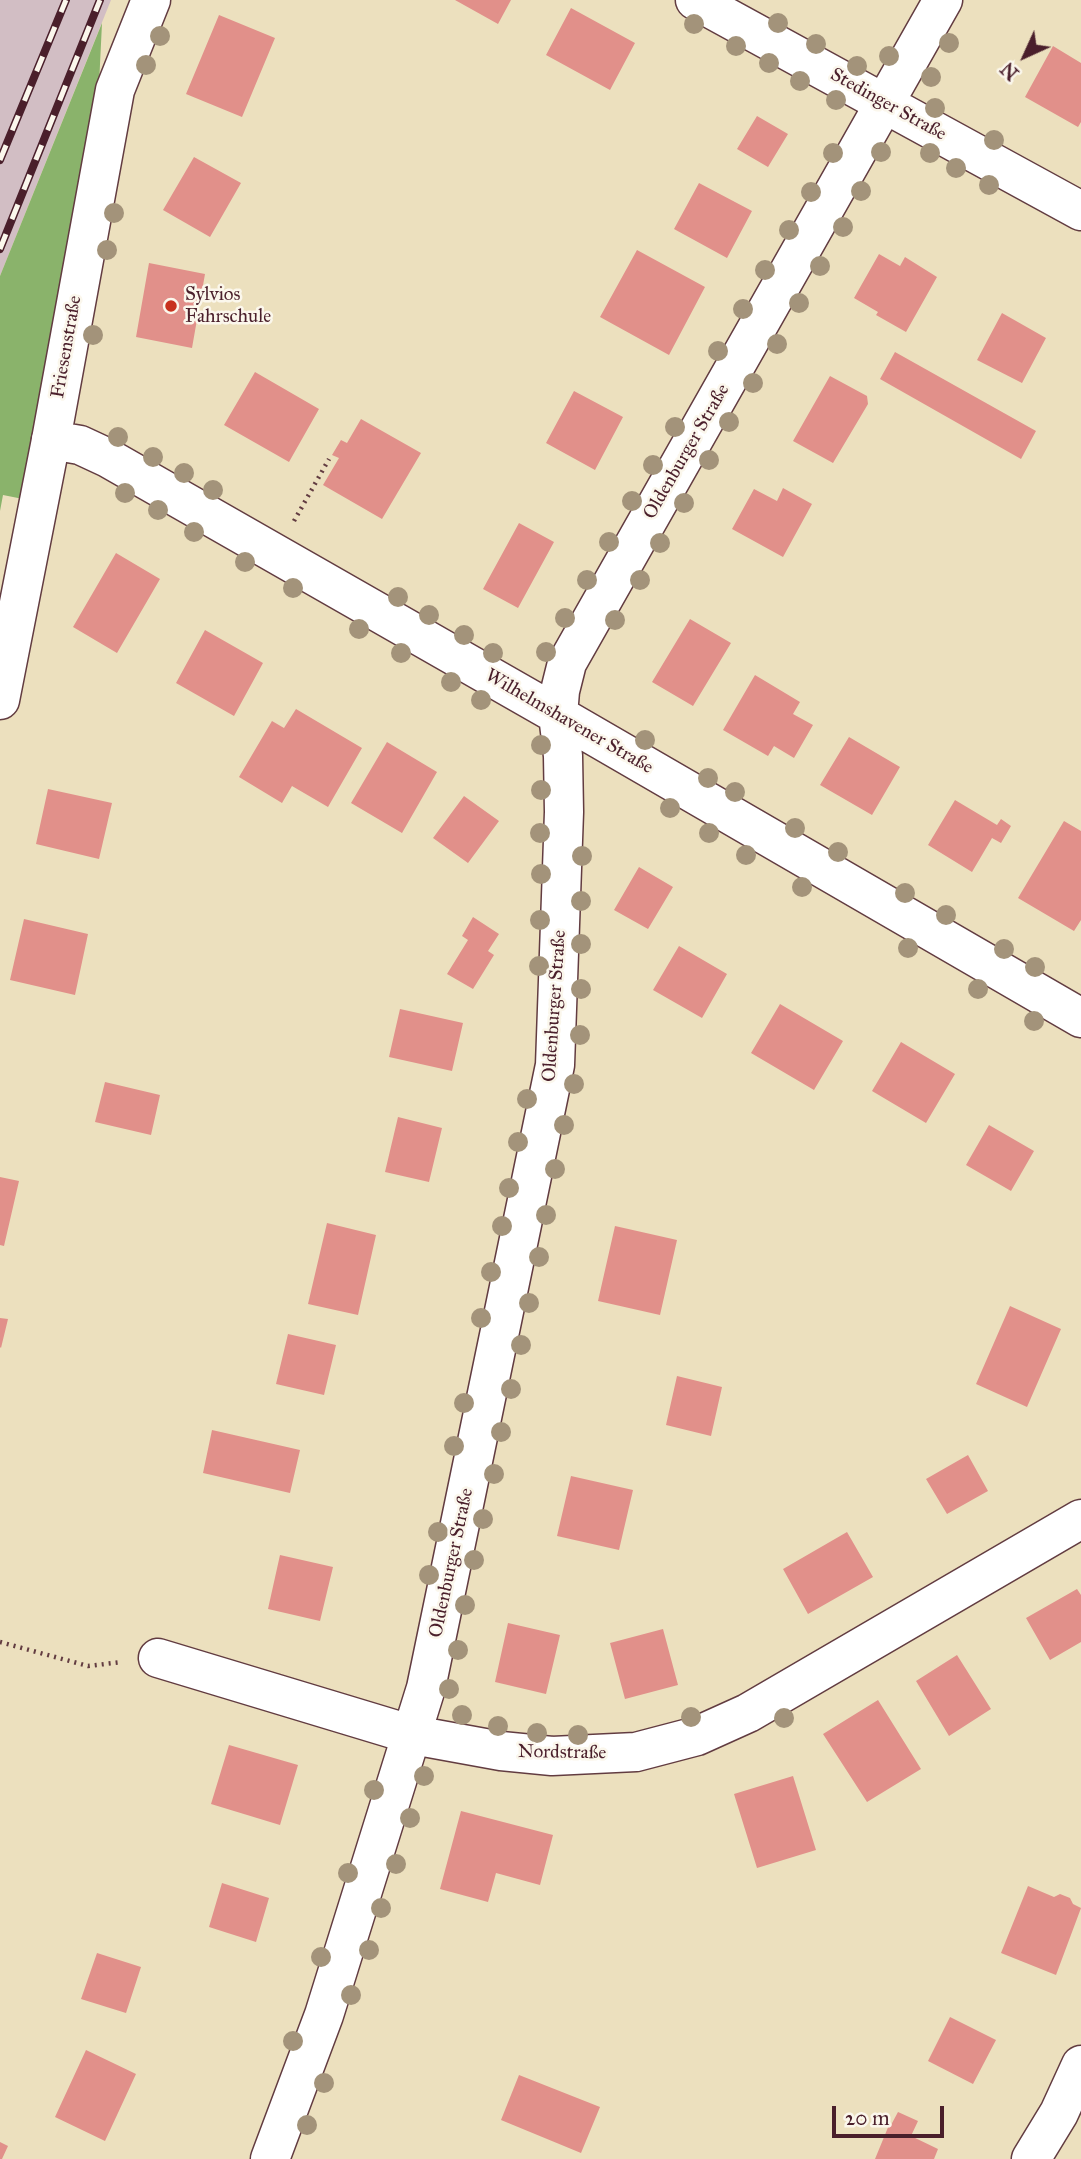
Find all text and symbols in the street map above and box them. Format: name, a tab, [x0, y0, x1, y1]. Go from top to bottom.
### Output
north arrow	[990, 21, 1060, 91]
text: N	[996, 57, 1024, 85]
street label: Stedinger Straße	[826, 64, 950, 146]
place label: Sylvios Fahrschule	[185, 284, 271, 328]
street label: Friesenstraße	[47, 294, 87, 400]
marker: Sylvios Fahrschule	[163, 298, 179, 314]
street label: Oldenburger Straße	[639, 380, 735, 524]
street label: Wilhelmshavener Straße	[481, 665, 657, 779]
street label: Oldenburger Straße	[538, 929, 572, 1083]
street label: Oldenburger Straße	[425, 1486, 479, 1640]
street label: Nordstraße	[518, 1741, 606, 1765]
scale bar	[836, 2092, 948, 2136]
text: 20 m	[845, 2105, 890, 2131]

